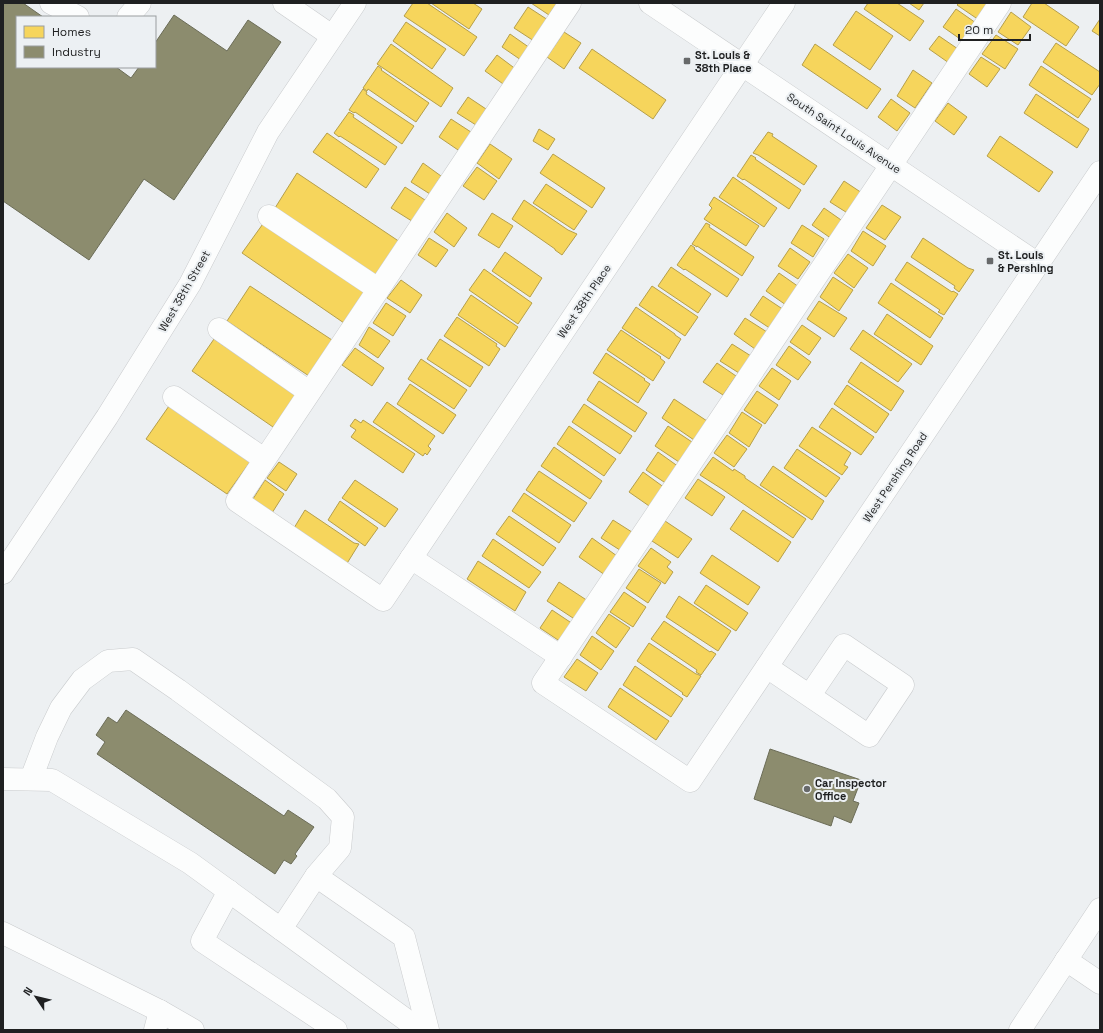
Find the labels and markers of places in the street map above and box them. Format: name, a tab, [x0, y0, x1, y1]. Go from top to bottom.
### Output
place label: St. Louis & 38th Place	[695, 48, 752, 75]
marker: St. Louis & 38th Place	[682, 56, 692, 66]
place label: St. Louis & Pershing	[998, 248, 1054, 275]
marker: St. Louis & Pershing	[985, 256, 995, 266]
place label: Car Inspector Office	[815, 776, 887, 803]
marker: Car Inspector Office	[802, 784, 812, 794]

